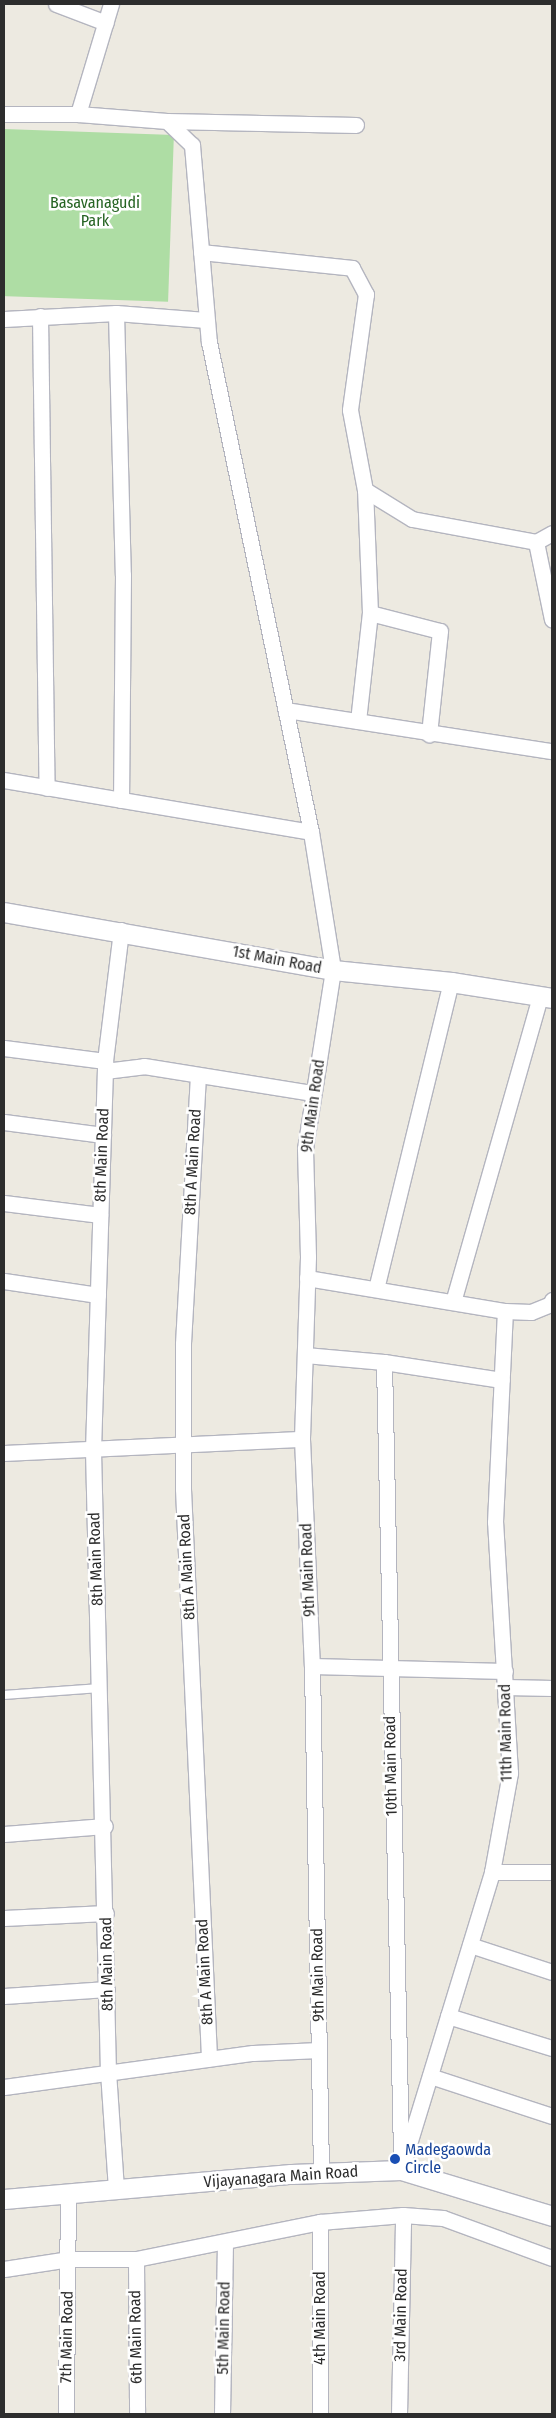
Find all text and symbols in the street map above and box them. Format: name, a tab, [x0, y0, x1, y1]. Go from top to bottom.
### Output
park label: Basavanagudi Park	[50, 193, 140, 231]
street label: 1st Main Road	[231, 942, 323, 978]
street label: 9th Main Road	[297, 1058, 329, 1154]
street label: 8th Main Road	[91, 1108, 113, 1202]
street label: 8th A Main Road	[181, 1108, 205, 1216]
street label: 8th Main Road	[85, 1512, 107, 1606]
street label: 8th A Main Road	[175, 1513, 199, 1621]
street label: 9th Main Road	[297, 1523, 319, 1617]
street label: 11th Main Road	[496, 1684, 516, 1782]
street label: 10th Main Road	[381, 1716, 401, 1816]
street label: 8th Main Road	[97, 1917, 117, 2011]
street label: 8th A Main Road	[193, 1918, 217, 2026]
street label: 9th Main Road	[308, 1928, 328, 2022]
place label: Madegaowda Circle	[405, 2140, 491, 2178]
marker: Madegaowda Circle	[389, 2153, 401, 2165]
street label: Vijayanagara Main Road	[203, 2162, 359, 2192]
street label: 3rd Main Road	[391, 2268, 411, 2362]
street label: 4th Main Road	[310, 2271, 330, 2365]
street label: 5th Main Road	[214, 2281, 234, 2375]
street label: 6th Main Road	[126, 2290, 146, 2384]
street label: 7th Main Road	[57, 2291, 77, 2383]

